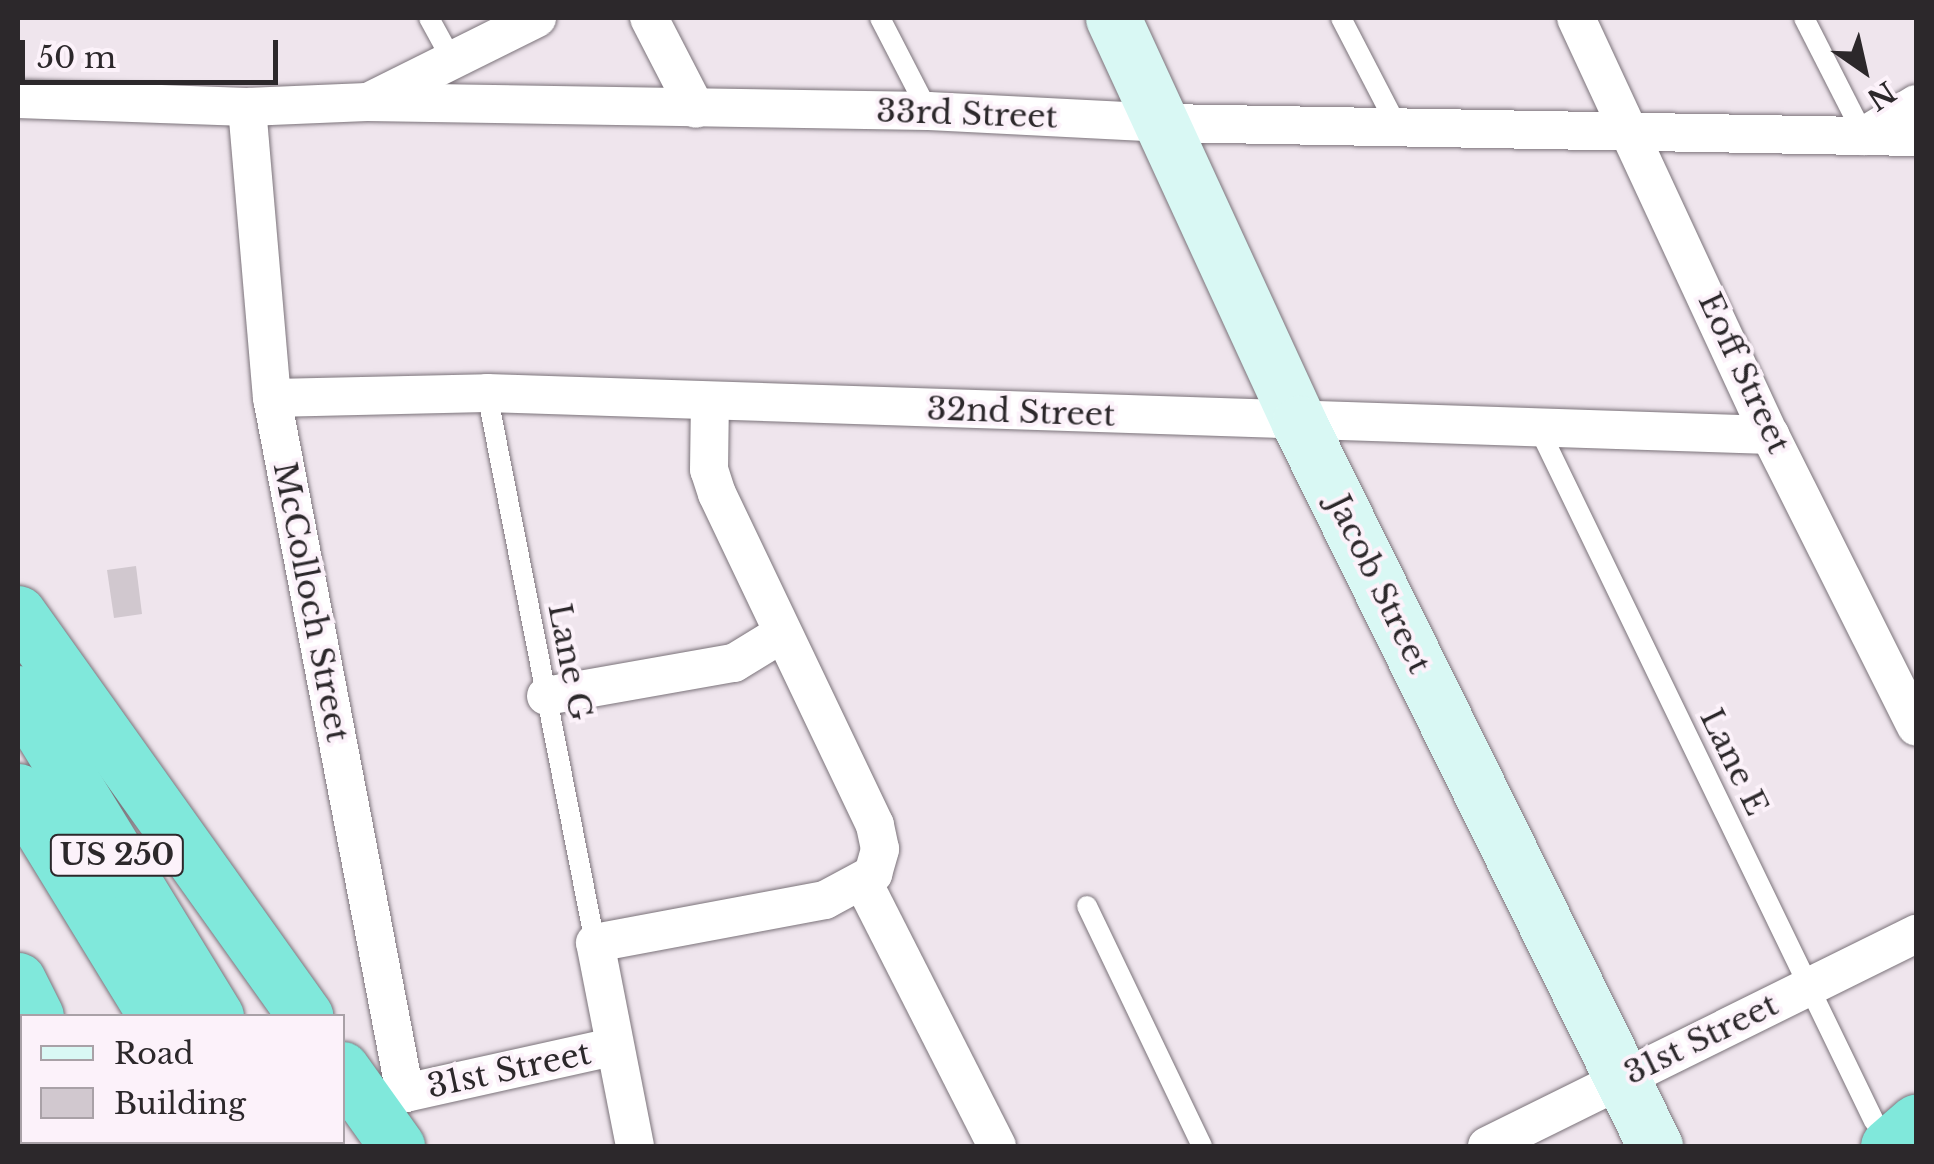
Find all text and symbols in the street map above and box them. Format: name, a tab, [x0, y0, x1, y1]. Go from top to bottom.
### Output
scale bar	[25, 20, 282, 82]
north arrow	[1814, 20, 1914, 120]
text: 50 m	[37, 39, 116, 76]
text: N	[1860, 73, 1902, 117]
street label: 33rd Street	[876, 92, 1058, 136]
street label: Eoff Street	[1690, 287, 1798, 459]
street label: 32nd Street	[926, 390, 1116, 434]
street label: McColloch Street	[265, 459, 357, 745]
street label: Jacob Street	[1319, 489, 1439, 679]
street label: Lane G	[540, 600, 600, 724]
street label: Lane E	[1692, 702, 1776, 822]
road number: US 250	[49, 830, 184, 880]
street label: 31st Street	[1618, 985, 1784, 1093]
legend	[20, 1014, 345, 1144]
street label: 31st Street	[424, 1034, 594, 1106]
text: Road	[114, 1035, 194, 1072]
text: Building	[114, 1085, 246, 1122]

